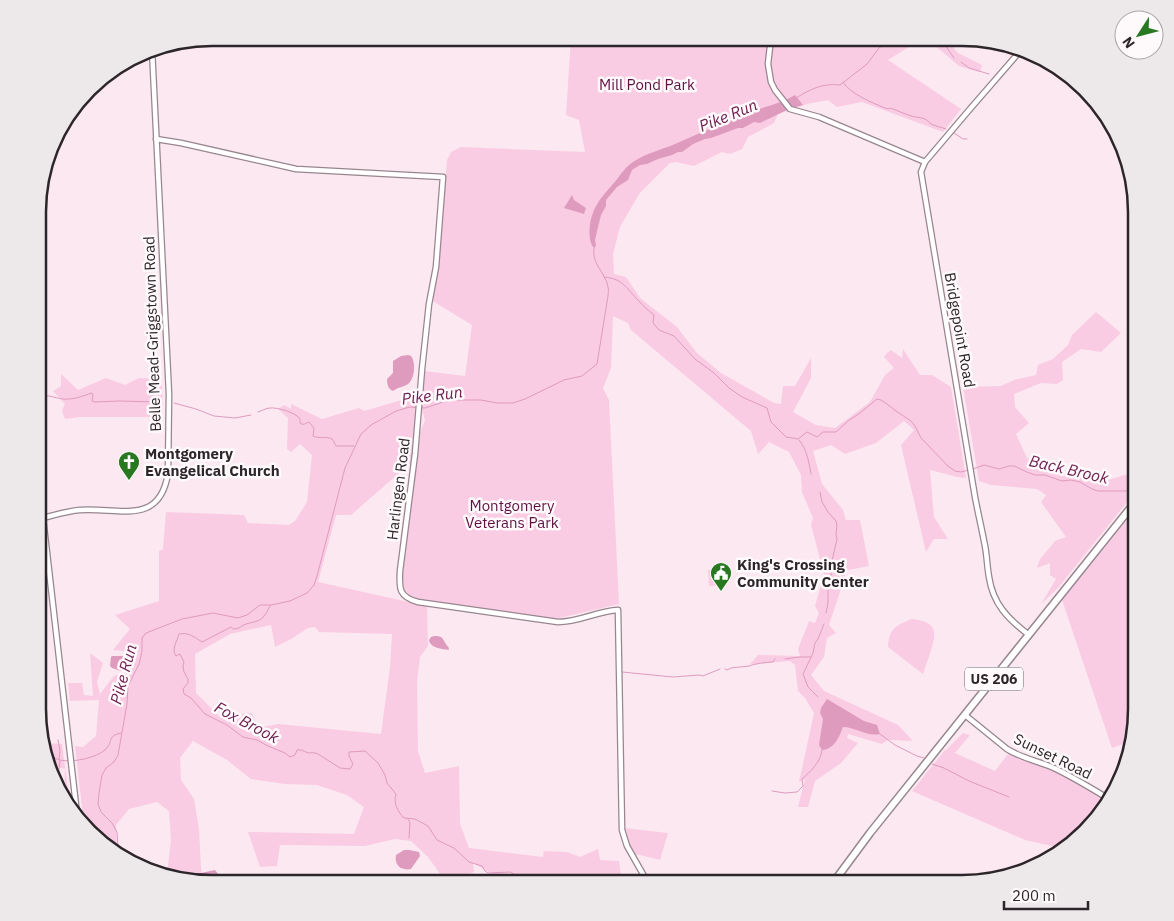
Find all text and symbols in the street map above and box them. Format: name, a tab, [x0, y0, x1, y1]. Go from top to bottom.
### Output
north arrow	[1114, 10, 1164, 60]
text: N	[1118, 33, 1139, 52]
park label: Mill Pond Park	[599, 75, 695, 94]
water label: Pike Run	[696, 94, 760, 136]
street label: Belle Mead-Griggstown Road	[139, 236, 165, 432]
street label: Bridgepoint Road	[941, 271, 979, 389]
water label: Pike Run	[400, 381, 464, 409]
street label: Harlingen Road	[382, 437, 414, 541]
place label: Montgomery Evangelical Church	[145, 444, 280, 480]
church icon: Montgomery Evangelical Church	[117, 450, 141, 481]
water label: Back Brook	[1027, 450, 1111, 488]
park label: Montgomery Veterans Park	[465, 496, 559, 532]
place label: King's Crossing Community Center	[737, 555, 869, 591]
public building icon: King's Crossing Community Center	[709, 561, 733, 592]
water label: Pike Run	[105, 642, 141, 706]
road number: US 206	[965, 668, 1023, 691]
water label: Fox Brook	[211, 697, 283, 748]
street label: Sunset Road	[1011, 729, 1095, 783]
scale bar	[1004, 878, 1088, 910]
text: 200 m	[1012, 886, 1056, 905]

